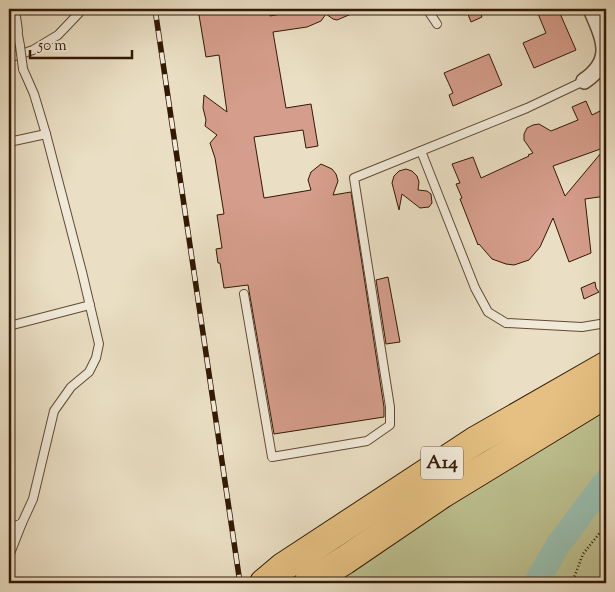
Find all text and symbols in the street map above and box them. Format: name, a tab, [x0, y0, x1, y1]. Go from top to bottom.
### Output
scale bar	[30, 28, 132, 60]
text: 50 m	[37, 36, 67, 57]
road number: A14	[421, 446, 463, 479]

